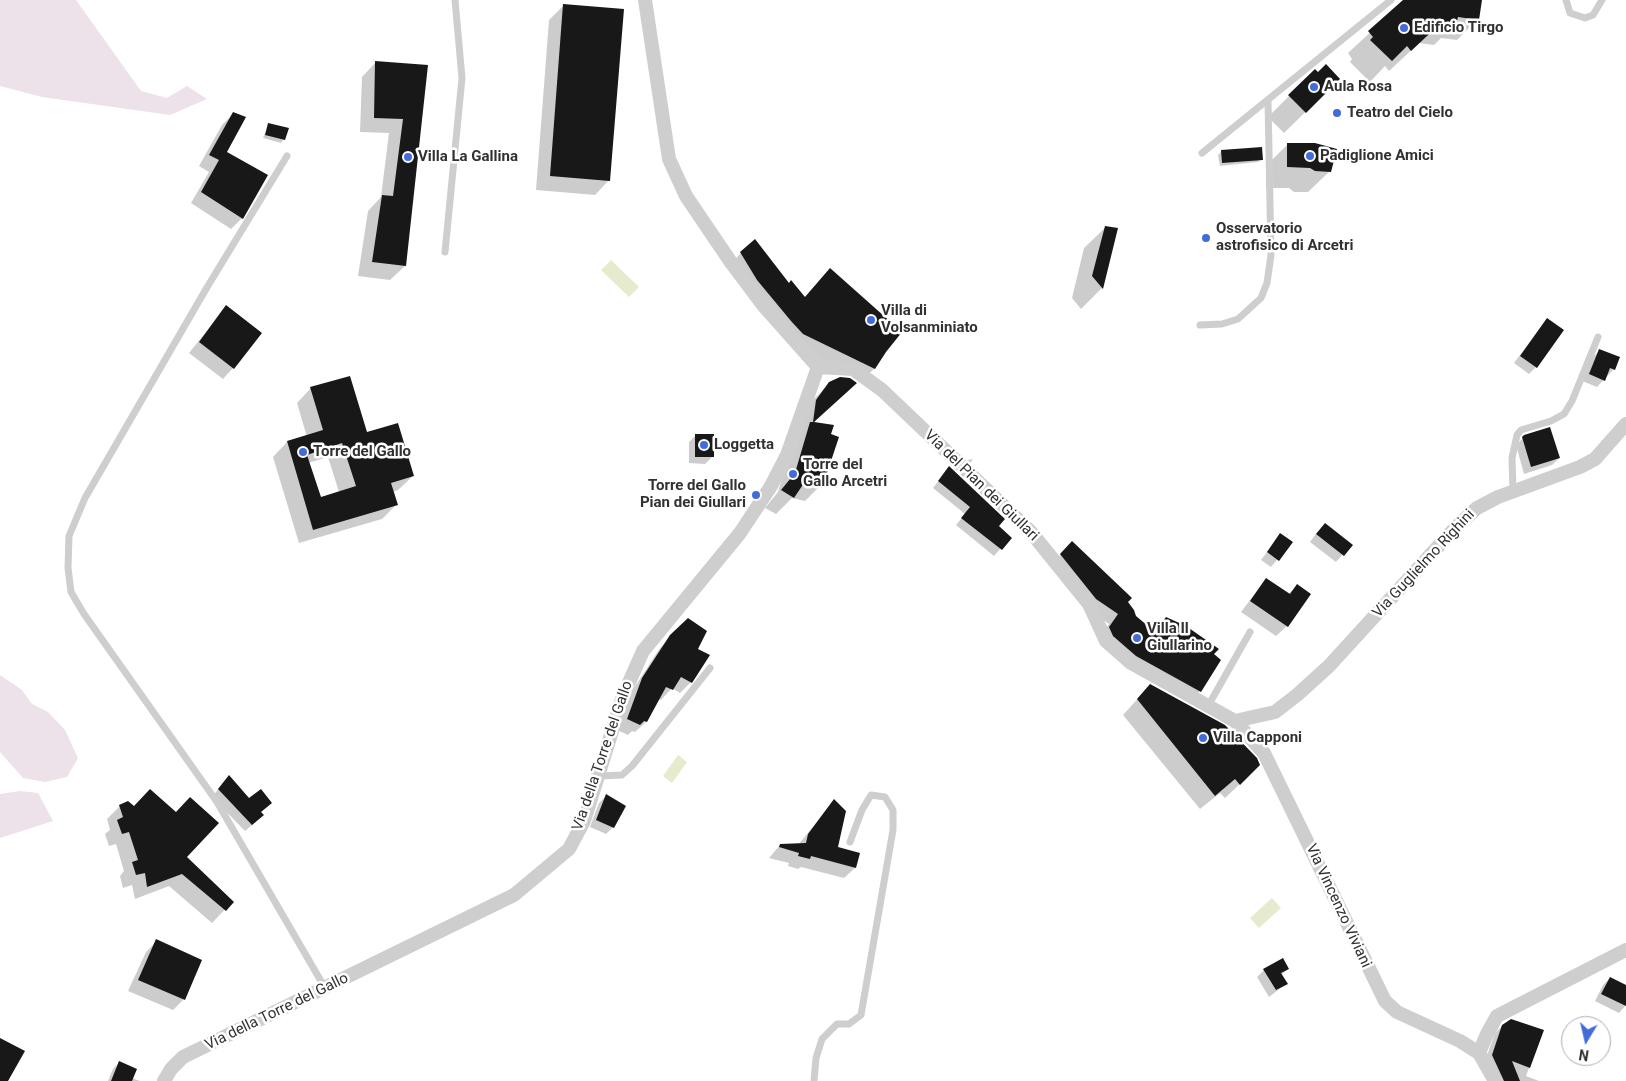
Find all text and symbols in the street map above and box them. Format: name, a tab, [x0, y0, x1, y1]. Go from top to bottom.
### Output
place label: Edificio Tirgo	[1414, 19, 1503, 37]
marker: Edificio Tirgo	[1398, 22, 1410, 34]
place label: Aula Rosa	[1324, 78, 1392, 96]
marker: Aula Rosa	[1308, 81, 1320, 93]
place label: Teatro del Cielo	[1347, 104, 1453, 122]
marker: Teatro del Cielo	[1331, 107, 1343, 119]
place label: Padiglione Amici	[1320, 147, 1434, 165]
place label: Villa La Gallina	[418, 148, 518, 166]
marker: Padiglione Amici	[1304, 150, 1316, 162]
marker: Villa La Gallina	[402, 151, 414, 163]
place label: Osservatorio astrofisico di Arcetri	[1216, 220, 1353, 255]
marker: Osservatorio astrofisico di Arcetri	[1200, 232, 1212, 244]
place label: Villa di Volsanminiato	[881, 302, 978, 337]
marker: Villa di Volsanminiato	[865, 314, 877, 326]
street label: Via del Pian dei Giullari	[920, 427, 1042, 545]
place label: Loggetta	[714, 436, 774, 454]
marker: Loggetta	[698, 439, 710, 451]
place label: Torre del Gallo	[313, 443, 411, 461]
marker: Torre del Gallo	[297, 446, 309, 458]
place label: Torre del Gallo Arcetri	[803, 456, 887, 491]
marker: Torre del Gallo Arcetri	[787, 468, 799, 480]
place label: Torre del Gallo Pian dei Giullari	[640, 477, 746, 512]
marker: Torre del Gallo Pian dei Giullari	[750, 489, 762, 501]
street label: Via Guglielmo Righini	[1369, 506, 1479, 622]
place label: Villa Il Giullarino	[1147, 620, 1212, 655]
marker: Villa Il Giullarino	[1131, 632, 1143, 644]
street label: Via della Torre del Gallo	[569, 679, 637, 833]
place label: Villa Capponi	[1213, 729, 1302, 747]
marker: Villa Capponi	[1197, 732, 1209, 744]
street label: Via Vincenzo Viviani	[1301, 841, 1375, 971]
street label: Via della Torre del Gallo	[202, 969, 352, 1055]
north arrow	[1561, 1016, 1611, 1066]
text: N	[1578, 1046, 1590, 1064]

